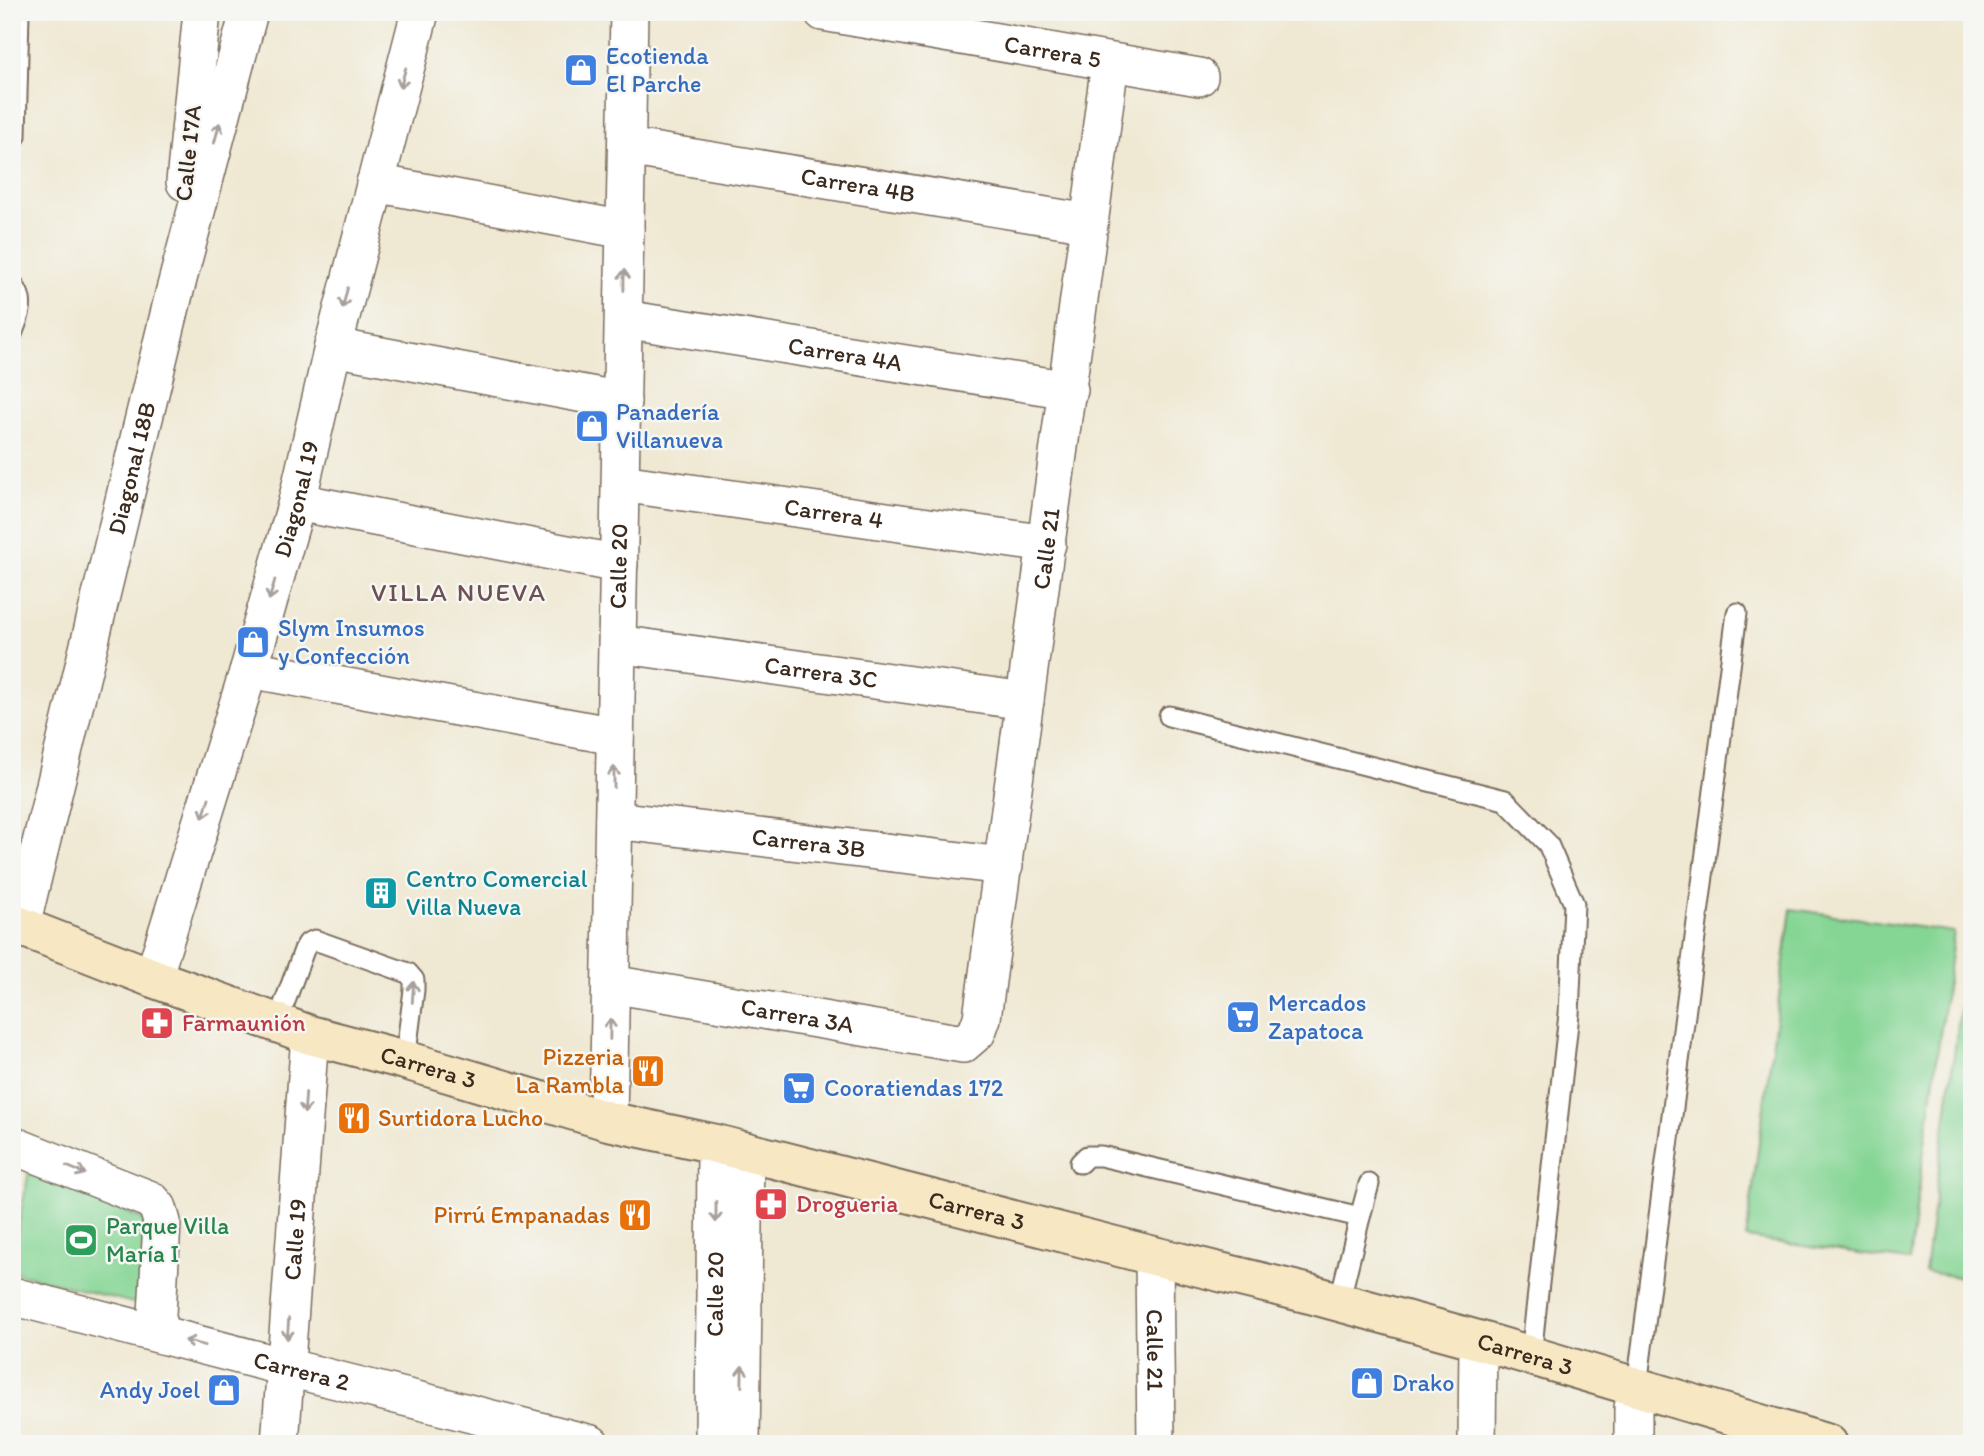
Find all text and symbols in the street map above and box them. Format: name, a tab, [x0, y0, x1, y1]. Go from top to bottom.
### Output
street label: Carrera 5	[1002, 29, 1103, 74]
place label: Ecotienda El Parche	[606, 41, 709, 98]
shop icon: Ecotienda El Parche	[562, 51, 600, 89]
one-way arrow	[396, 66, 409, 89]
street label: Calle 17A	[168, 103, 207, 203]
one-way arrow	[211, 123, 224, 145]
street label: Carrera 4B	[799, 161, 917, 208]
one-way arrow	[617, 269, 631, 292]
one-way arrow	[338, 286, 351, 309]
street label: Carrera 4A	[786, 330, 904, 377]
place label: Panadería Villanueva	[616, 397, 723, 454]
street label: Diagonal 18B	[101, 399, 161, 537]
shop icon: Panadería Villanueva	[573, 407, 611, 445]
street label: Diagonal 19	[267, 438, 325, 561]
street label: Carrera 4	[782, 492, 885, 534]
street label: Calle 21	[1026, 506, 1066, 591]
street label: Calle 20	[603, 523, 633, 609]
district label: VILLA NUEVA	[371, 576, 547, 608]
one-way arrow	[264, 579, 277, 601]
place label: Slym Insumos y Confección	[278, 613, 425, 670]
shop icon: Slym Insumos y Confección	[234, 623, 272, 661]
street label: Carrera 3C	[763, 650, 879, 694]
one-way arrow	[607, 766, 621, 789]
one-way arrow	[199, 797, 212, 819]
street label: Carrera 3B	[750, 821, 867, 864]
place label: Centro Comercial Villa Nueva	[406, 864, 588, 921]
building icon: Centro Comercial Villa Nueva	[362, 874, 400, 912]
one-way arrow	[407, 982, 420, 1004]
place label: Mercados Zapatoca	[1268, 988, 1367, 1045]
street label: Carrera 3A	[739, 991, 856, 1039]
supermarket icon: Mercados Zapatoca	[1224, 998, 1262, 1036]
pharmacy icon: Farmaunión	[138, 1004, 176, 1042]
place label: Farmaunión	[182, 1008, 306, 1037]
one-way arrow	[604, 1018, 617, 1041]
street label: Carrera 3	[377, 1039, 480, 1095]
place label: Pizzeria La Rambla	[515, 1042, 625, 1099]
restaurant icon: Pizzeria La Rambla	[629, 1052, 667, 1090]
supermarket icon: Cooratiendas 172	[780, 1069, 818, 1107]
place label: Cooratiendas 172	[824, 1073, 1004, 1102]
one-way arrow	[298, 1091, 311, 1113]
restaurant icon: Surtidora Lucho	[335, 1099, 373, 1137]
place label: Surtidora Lucho	[378, 1103, 543, 1132]
one-way arrow	[64, 1164, 86, 1177]
street label: Carrera 3	[925, 1184, 1028, 1236]
pharmacy icon: Drogueria	[752, 1185, 790, 1223]
place label: Drogueria	[796, 1189, 898, 1218]
restaurant icon: Pirrú Empanadas	[616, 1196, 654, 1234]
street label: Calle 19	[277, 1198, 312, 1281]
place label: Pirrú Empanadas	[433, 1200, 610, 1229]
one-way arrow	[709, 1201, 723, 1224]
place label: Parque Villa María I	[106, 1211, 229, 1268]
sports icon: Parque Villa María I	[62, 1221, 100, 1259]
street label: Calle 20	[700, 1251, 729, 1337]
street label: Calle 21	[1141, 1309, 1170, 1391]
one-way arrow	[281, 1318, 294, 1340]
street label: Carrera 3	[1474, 1326, 1577, 1381]
one-way arrow	[185, 1336, 207, 1349]
street label: Carrera 2	[250, 1344, 353, 1397]
one-way arrow	[735, 1364, 749, 1387]
shop icon: Drako	[1348, 1364, 1386, 1402]
place label: Drako	[1392, 1368, 1454, 1397]
shop icon: Andy Joel	[205, 1371, 243, 1409]
place label: Andy Joel	[100, 1375, 200, 1404]

